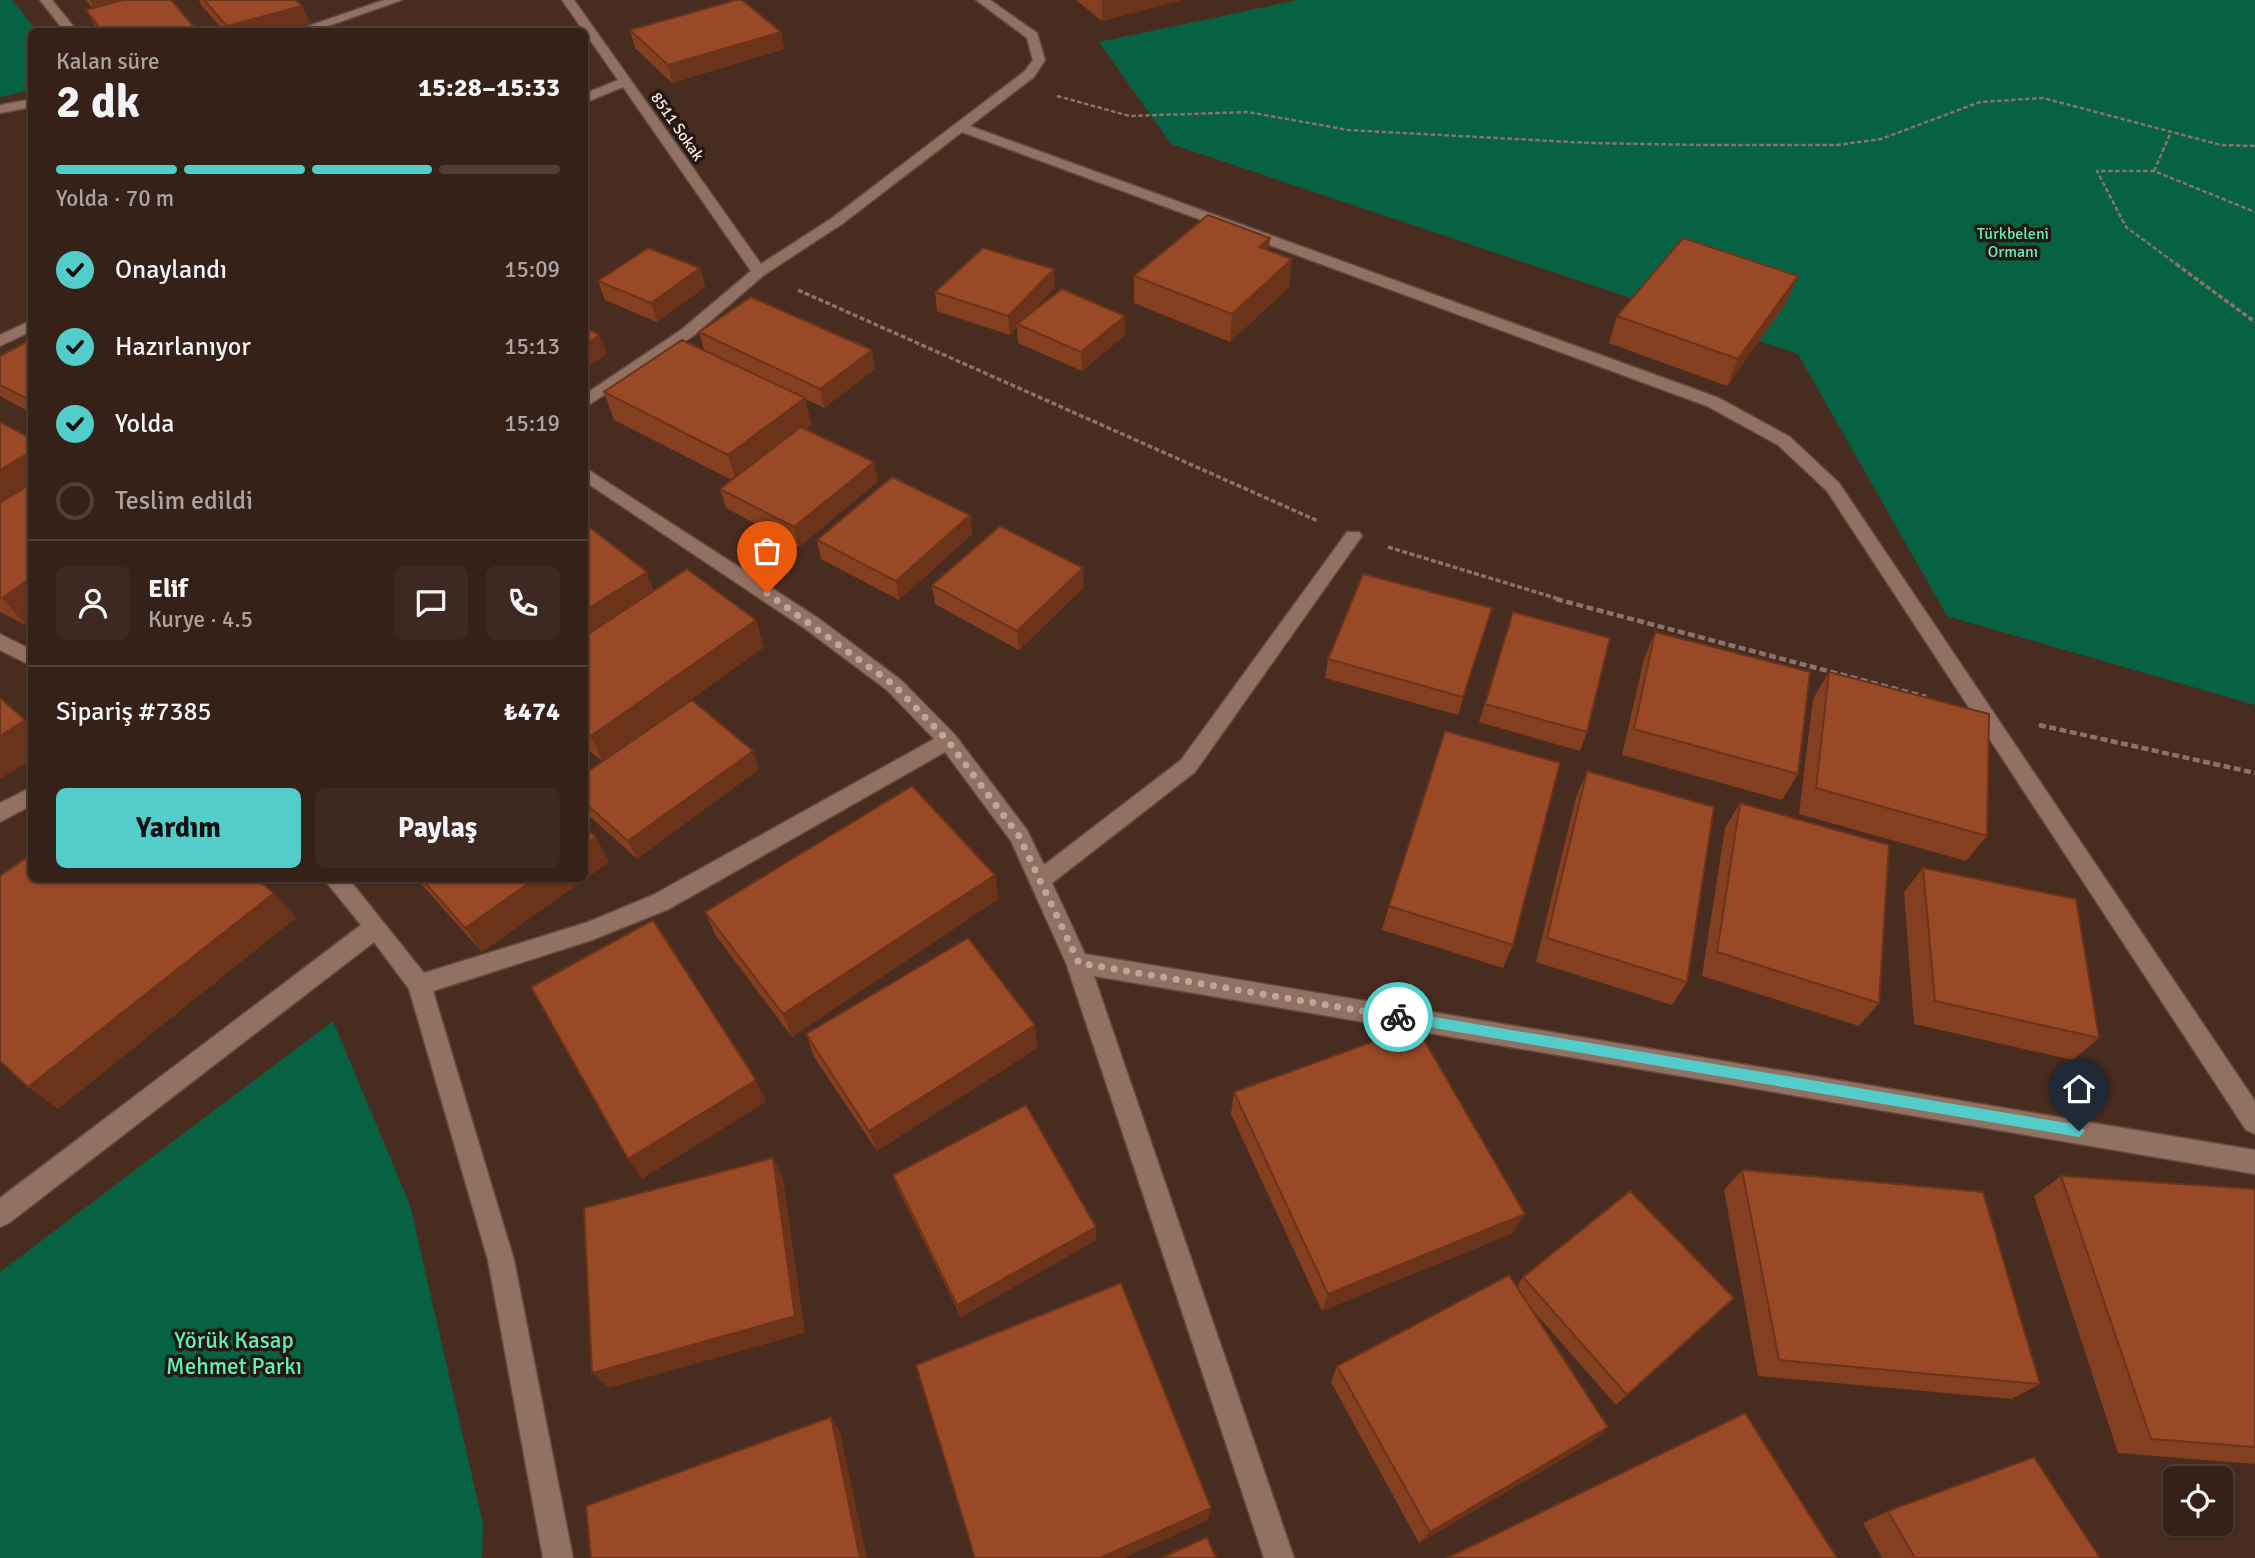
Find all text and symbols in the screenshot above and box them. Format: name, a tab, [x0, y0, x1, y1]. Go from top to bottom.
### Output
text: Kalan süre	[56, 47, 160, 76]
text: 15:28–15:33	[418, 72, 560, 104]
text: 2 dk	[56, 74, 140, 130]
street label: 8511 Sokak	[646, 88, 708, 165]
text: Yolda · 70 m	[56, 184, 174, 213]
park label: Türkbeleni Ormanı	[1977, 224, 2049, 262]
icon: check	[56, 251, 94, 289]
text: Onaylandı	[115, 254, 227, 286]
text: 15:09	[504, 255, 560, 284]
icon: check	[56, 328, 94, 366]
text: Hazırlanıyor	[115, 331, 251, 363]
text: 15:13	[504, 332, 560, 361]
icon: check	[56, 405, 94, 443]
text: Yolda	[115, 408, 175, 440]
text: 15:19	[504, 409, 560, 438]
text: Teslim edildi	[115, 485, 253, 517]
pin	[737, 521, 797, 593]
icon: bag	[748, 532, 786, 570]
button: person	[56, 566, 130, 640]
button: chat	[394, 566, 468, 640]
button: phone	[486, 566, 560, 640]
text: Elif	[148, 573, 188, 605]
text: Kurye · 4.5	[148, 605, 253, 634]
text: Sipariş #7385	[56, 696, 212, 728]
text: ₺474	[504, 696, 560, 728]
button: Yardım	[56, 788, 301, 868]
button: Paylaş	[315, 788, 560, 868]
courier	[1363, 982, 1433, 1052]
icon: bike	[1379, 998, 1417, 1036]
pin	[2049, 1059, 2109, 1131]
icon: home	[2060, 1070, 2098, 1108]
park label: Yörük Kasap Mehmet Parkı	[166, 1326, 302, 1381]
map controls	[2163, 1466, 2233, 1536]
button: locate	[2163, 1466, 2233, 1536]

